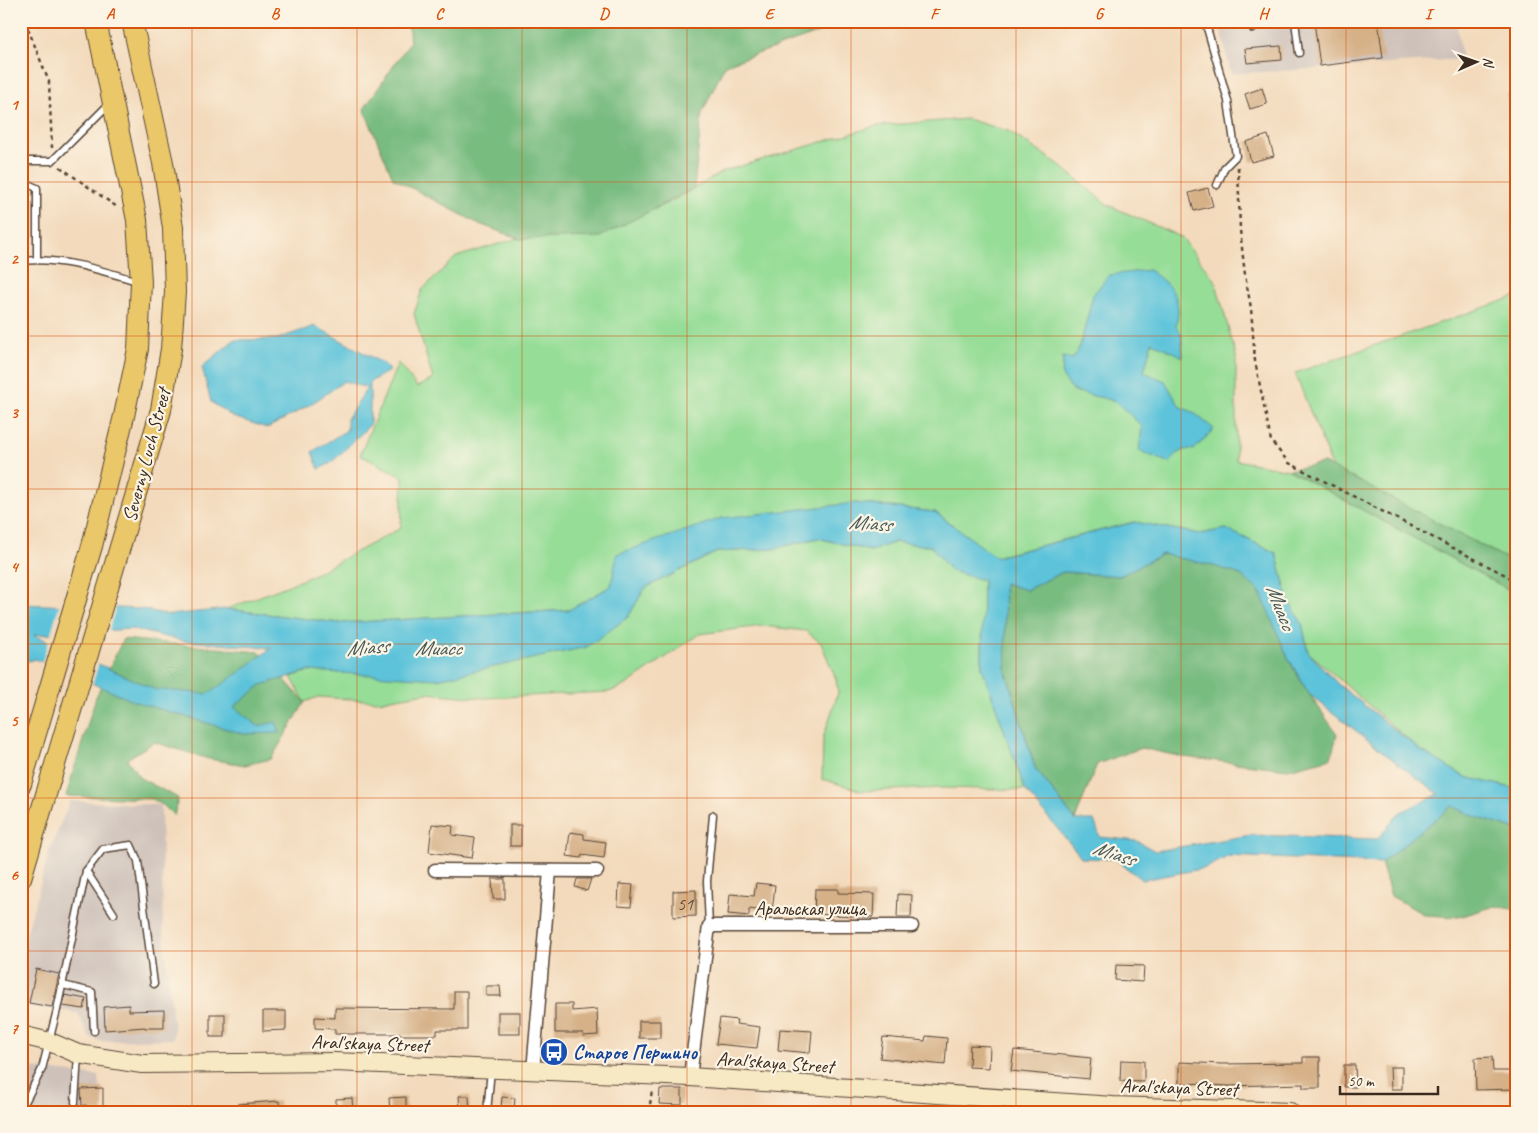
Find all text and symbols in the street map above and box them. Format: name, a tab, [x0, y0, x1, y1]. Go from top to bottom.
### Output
text: A	[106, 4, 116, 24]
text: B	[271, 4, 281, 24]
text: C	[435, 4, 445, 24]
text: D	[599, 4, 610, 24]
text: E	[765, 4, 776, 24]
text: F	[930, 4, 941, 24]
text: G	[1095, 4, 1105, 24]
text: H	[1258, 4, 1270, 24]
text: I	[1425, 4, 1435, 24]
north arrow	[1450, 38, 1500, 88]
text: N	[1480, 57, 1497, 69]
text: 1	[10, 95, 19, 115]
text: 2	[10, 249, 19, 269]
street label: Severny Luch Street	[117, 383, 177, 524]
text: 3	[10, 403, 19, 423]
water label: Miass	[848, 509, 896, 538]
text: 4	[10, 557, 19, 577]
water label: Миасс	[1261, 581, 1302, 636]
water label: Miass	[345, 632, 393, 662]
water label: Миасс	[415, 635, 464, 661]
text: 5	[11, 711, 20, 731]
water label: Miass	[1090, 834, 1142, 873]
text: 6	[10, 865, 19, 885]
house number: 51	[677, 893, 694, 915]
street label: Аральская улица	[754, 896, 868, 921]
text: 7	[10, 1019, 19, 1039]
street label: Aral'skaya Street	[311, 1029, 433, 1058]
bus stop icon: Старое Першино	[539, 1037, 569, 1067]
place label: Старое Першино	[573, 1040, 698, 1065]
street label: Aral'skaya Street	[715, 1046, 838, 1079]
scale bar	[1340, 1063, 1438, 1095]
text: 50 m	[1348, 1072, 1375, 1091]
street label: Aral'skaya Street	[1120, 1073, 1242, 1102]

